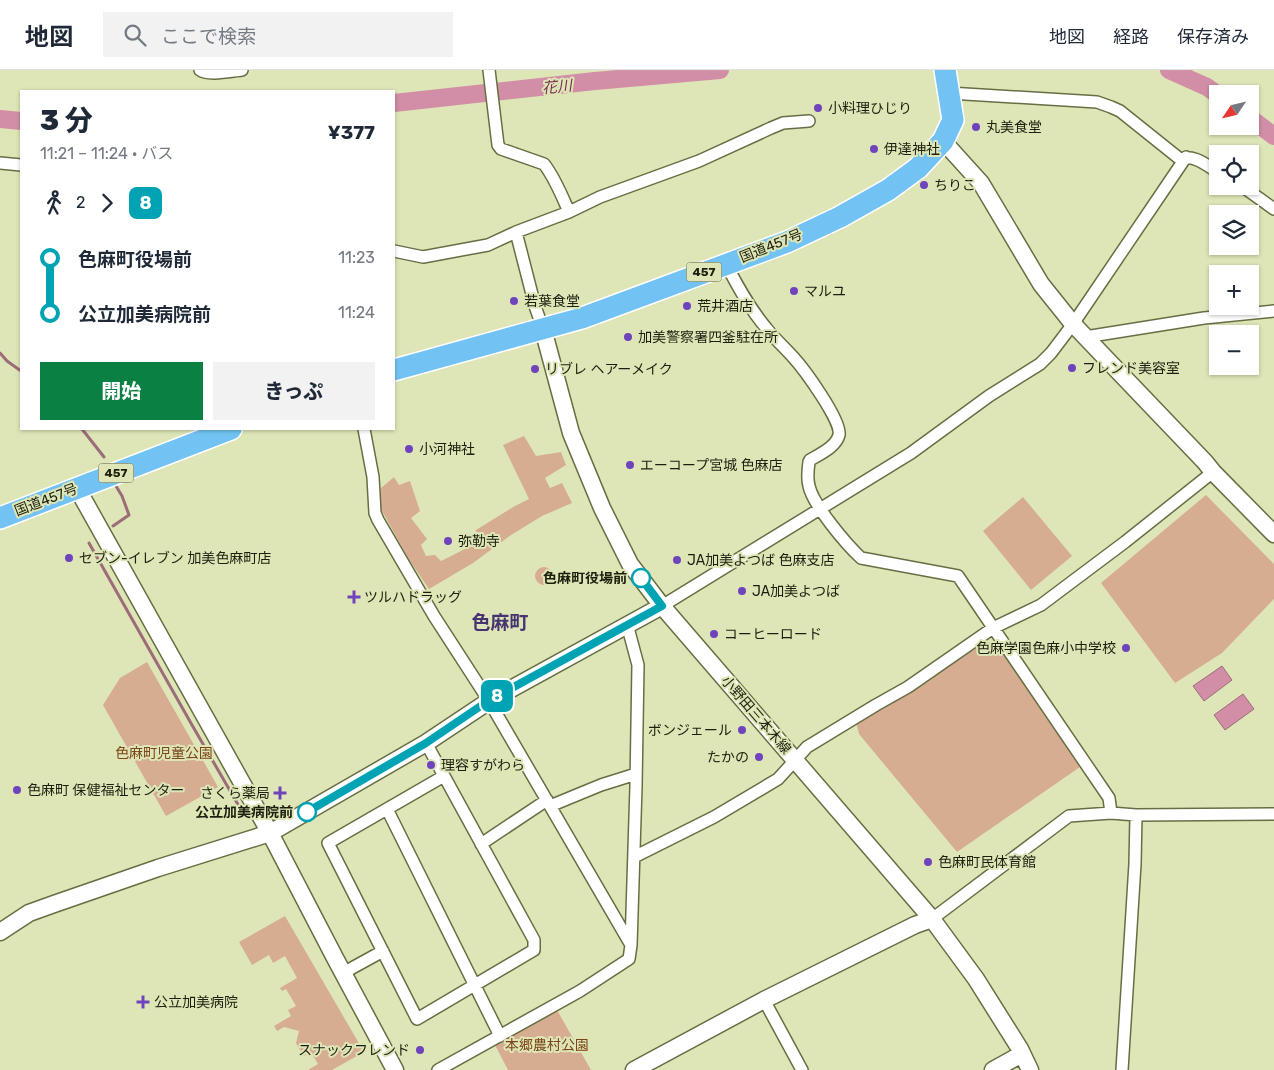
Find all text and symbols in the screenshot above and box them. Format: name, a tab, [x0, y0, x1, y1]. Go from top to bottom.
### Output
search box	[103, 12, 453, 57]
icon: search	[121, 21, 149, 49]
text: 地図	[25, 23, 73, 51]
text: ここで検索	[161, 25, 256, 48]
text: 地図	[1049, 26, 1085, 48]
text: 経路	[1113, 26, 1149, 48]
text: 保存済み	[1177, 26, 1249, 48]
water label: 花川	[541, 76, 575, 98]
north arrow	[1209, 85, 1259, 135]
map controls	[1209, 85, 1259, 375]
place label: 小料理ひじり	[828, 100, 912, 117]
marker: 小料理ひじり	[812, 102, 824, 114]
text: 3 分	[40, 104, 93, 137]
place label: 丸美食堂	[986, 119, 1042, 136]
text: ¥377	[328, 121, 375, 144]
marker: 丸美食堂	[970, 121, 982, 133]
place label: 伊達神社	[884, 141, 940, 158]
marker: 伊達神社	[868, 143, 880, 155]
text: 11:21 – 11:24 · バス	[40, 144, 173, 163]
button: locate	[1209, 145, 1259, 195]
place label: ちりこ	[934, 177, 976, 194]
marker: ちりこ	[918, 179, 930, 191]
icon: walk	[40, 189, 68, 217]
icon: forward	[93, 189, 121, 217]
text: 8	[139, 192, 152, 214]
text: 2	[76, 193, 85, 212]
button: layers	[1209, 205, 1259, 255]
street label: 国道457号	[737, 226, 805, 266]
text: 色麻町役場前	[78, 248, 192, 271]
text: 11:23	[338, 248, 375, 267]
road number: 457	[686, 262, 722, 282]
button: +	[1209, 265, 1259, 315]
place label: マルユ	[804, 283, 846, 300]
marker: マルユ	[788, 285, 800, 297]
place label: 若葉食堂	[524, 293, 580, 310]
marker: 若葉食堂	[508, 295, 520, 307]
place label: 荒井酒店	[697, 298, 753, 315]
marker: 荒井酒店	[681, 300, 693, 312]
text: 公立加美病院前	[78, 303, 211, 326]
text: 11:24	[338, 303, 375, 322]
button: −	[1209, 325, 1259, 375]
place label: 加美警察署四釜駐在所	[638, 329, 778, 346]
marker: 加美警察署四釜駐在所	[622, 331, 634, 343]
place label: フレンド美容室	[1082, 360, 1180, 377]
place label: リブレ ヘアーメイク	[545, 361, 673, 378]
button: 開始	[40, 362, 203, 420]
button: きっぷ	[213, 362, 375, 420]
marker: フレンド美容室	[1066, 362, 1078, 374]
marker: リブレ ヘアーメイク	[529, 363, 541, 375]
place label: 小河神社	[419, 441, 475, 458]
marker: 小河神社	[403, 443, 415, 455]
place label: エーコープ宮城 色麻店	[640, 457, 783, 474]
marker: エーコープ宮城 色麻店	[624, 459, 636, 471]
road number: 457	[98, 463, 134, 482]
street label: 国道457号	[12, 480, 80, 520]
place label: 弥勒寺	[458, 533, 500, 550]
marker: 弥勒寺	[442, 535, 454, 547]
place label: セブン-イレブン 加美色麻町店	[79, 550, 271, 567]
marker: セブン-イレブン 加美色麻町店	[63, 552, 75, 564]
place label: JA加美よつば 色麻支店	[687, 552, 835, 569]
marker: JA加美よつば 色麻支店	[671, 554, 683, 566]
marker: 色麻町役場前	[631, 568, 651, 588]
place label: 色麻町役場前	[543, 570, 627, 587]
place label: JA加美よつば	[752, 583, 840, 600]
marker: JA加美よつば	[736, 585, 748, 597]
place label: ツルハドラッグ	[364, 589, 462, 606]
marker: ツルハドラッグ	[348, 591, 360, 603]
district label: 色麻町	[471, 611, 529, 634]
place label: コーヒーロード	[724, 626, 822, 643]
marker: コーヒーロード	[708, 628, 720, 640]
place label: 色麻学園色麻小中学校	[976, 640, 1116, 657]
marker: 色麻学園色麻小中学校	[1120, 642, 1132, 654]
street label: 小野田三本木線	[717, 672, 795, 758]
line badge: 8	[481, 680, 513, 712]
text: 8	[491, 685, 503, 707]
place label: ボンジェール	[648, 722, 732, 739]
marker: ボンジェール	[736, 724, 748, 736]
park label: 色麻町児童公園	[115, 745, 213, 762]
place label: たかの	[707, 749, 749, 766]
marker: たかの	[753, 751, 765, 763]
place label: 理容すがわら	[441, 757, 525, 774]
marker: 理容すがわら	[425, 759, 437, 771]
place label: 色麻町 保健福祉センター	[27, 782, 184, 799]
marker: 色麻町 保健福祉センター	[11, 784, 23, 796]
place label: さくら薬局	[200, 785, 270, 802]
marker: さくら薬局	[274, 787, 286, 799]
marker: 公立加美病院前	[297, 802, 317, 822]
place label: 公立加美病院前	[195, 804, 293, 821]
place label: 色麻町民体育館	[938, 854, 1036, 871]
marker: 色麻町民体育館	[922, 856, 934, 868]
place label: 公立加美病院	[154, 994, 238, 1011]
marker: 公立加美病院	[136, 995, 150, 1009]
park label: 本郷農村公園	[505, 1037, 589, 1054]
place label: スナックフレンド	[298, 1042, 410, 1059]
marker: スナックフレンド	[414, 1044, 426, 1056]

